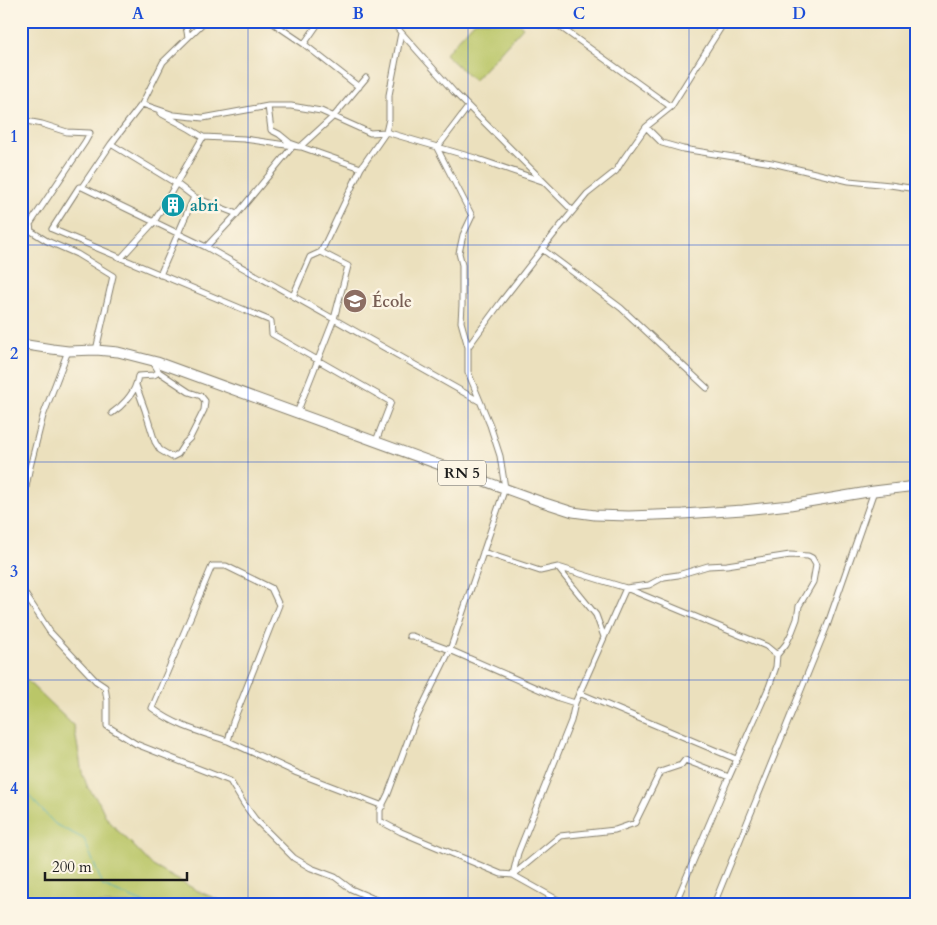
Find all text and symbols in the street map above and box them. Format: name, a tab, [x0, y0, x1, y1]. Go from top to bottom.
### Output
text: A	[132, 3, 144, 25]
text: B	[352, 3, 364, 25]
text: C	[573, 3, 585, 25]
text: D	[792, 3, 806, 25]
text: 1	[10, 126, 18, 148]
building icon: abri	[160, 192, 186, 218]
place label: abri	[190, 195, 219, 217]
school or university icon: École	[342, 288, 368, 314]
place label: École	[372, 290, 412, 313]
text: 2	[10, 343, 18, 365]
road number: RN 5	[438, 460, 486, 486]
text: 3	[10, 561, 18, 583]
text: 4	[10, 778, 18, 800]
scale bar	[45, 850, 188, 882]
text: 200 m	[52, 857, 92, 877]

